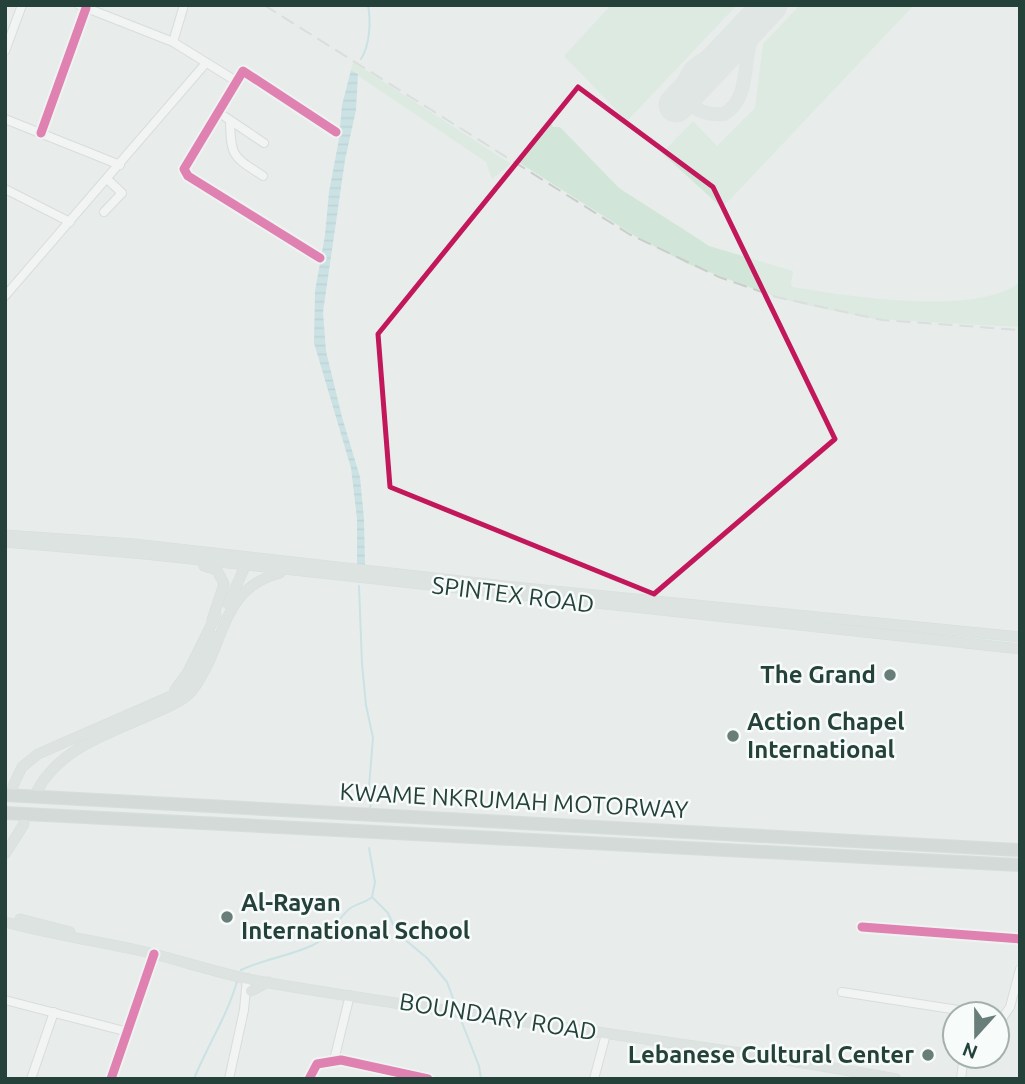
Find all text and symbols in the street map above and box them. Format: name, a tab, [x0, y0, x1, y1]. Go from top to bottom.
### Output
street label: SPINTEX ROAD	[430, 571, 596, 618]
place label: The Grand	[760, 661, 876, 688]
marker: The Grand	[882, 667, 898, 683]
place label: Action Chapel International	[747, 708, 905, 763]
marker: Action Chapel International	[725, 728, 741, 744]
street label: KWAME NKRUMAH MOTORWAY	[339, 778, 689, 823]
place label: Al-Rayan International School	[241, 889, 470, 944]
marker: Al-Rayan International School	[219, 909, 235, 925]
street label: BOUNDARY ROAD	[397, 988, 599, 1045]
north arrow	[941, 1000, 1011, 1070]
text: N	[959, 1038, 980, 1064]
place label: Lebanese Cultural Center	[628, 1041, 914, 1068]
marker: Lebanese Cultural Center	[920, 1047, 936, 1063]

